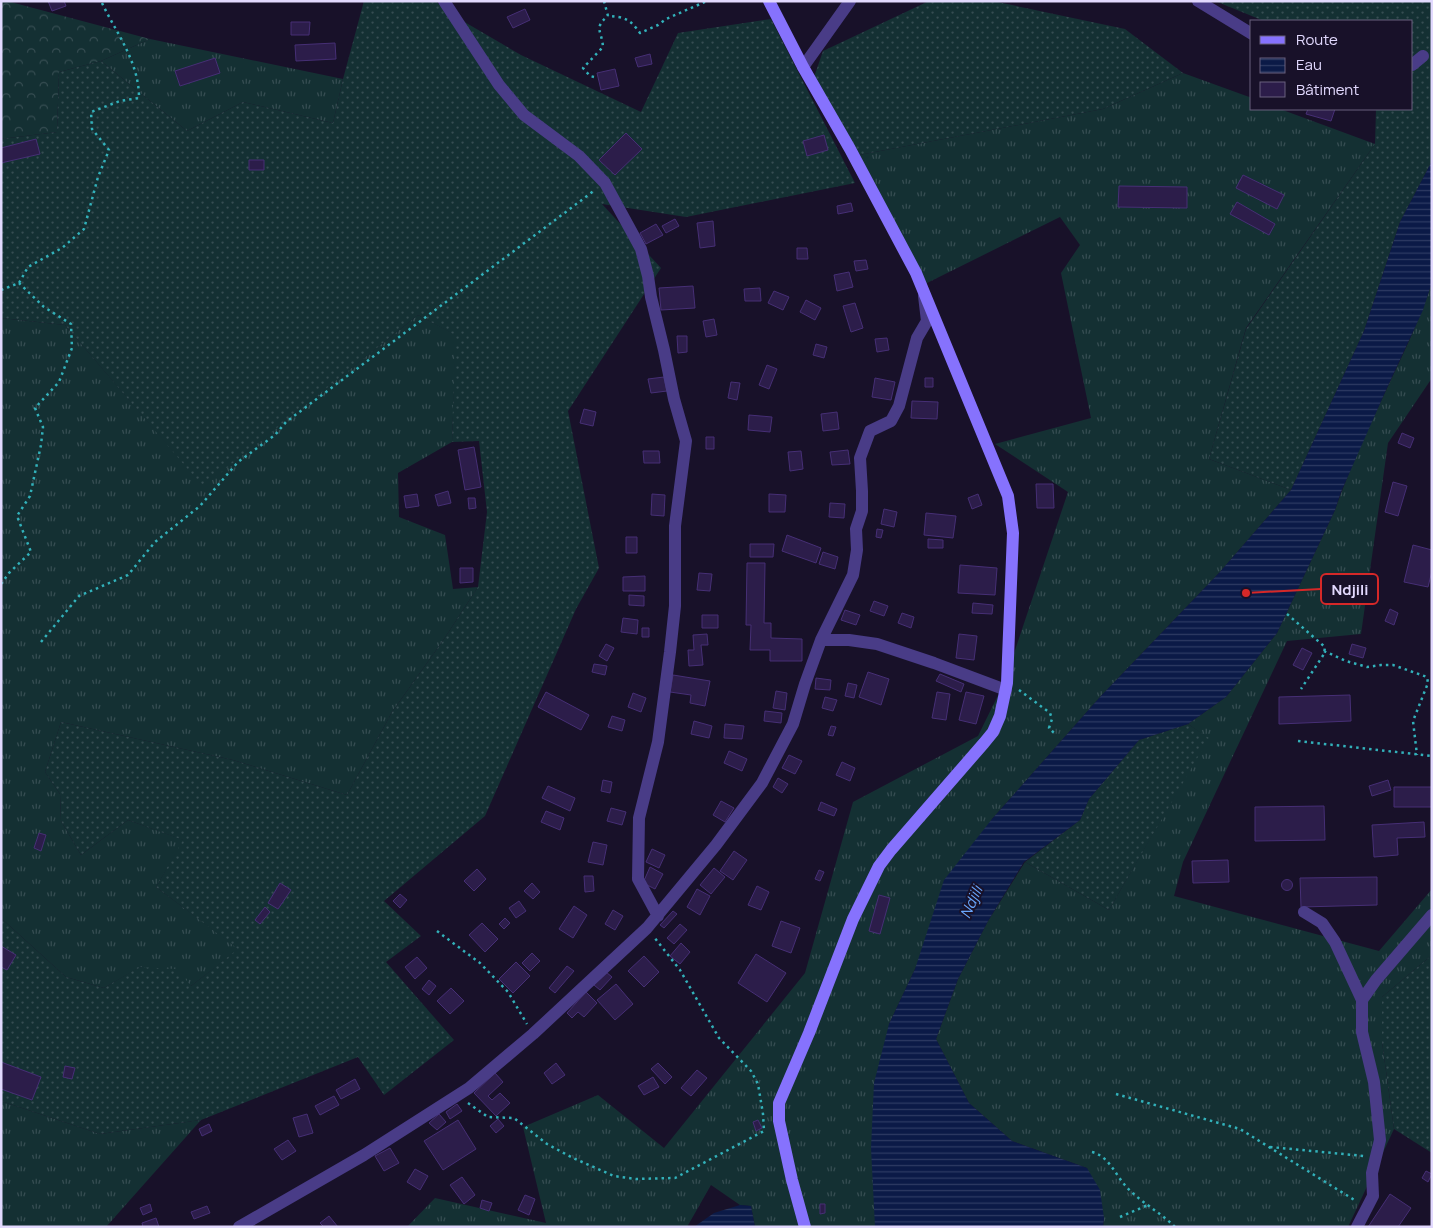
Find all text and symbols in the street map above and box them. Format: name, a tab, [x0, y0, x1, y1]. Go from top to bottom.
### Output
legend	[1250, 20, 1413, 110]
text: Route	[1296, 29, 1338, 50]
text: Eau	[1296, 54, 1322, 75]
text: Bâtiment	[1296, 79, 1359, 100]
callout: Ndjili	[1321, 574, 1378, 604]
text: Ndjili	[1332, 579, 1368, 600]
water label: Ndjili	[955, 880, 988, 922]

